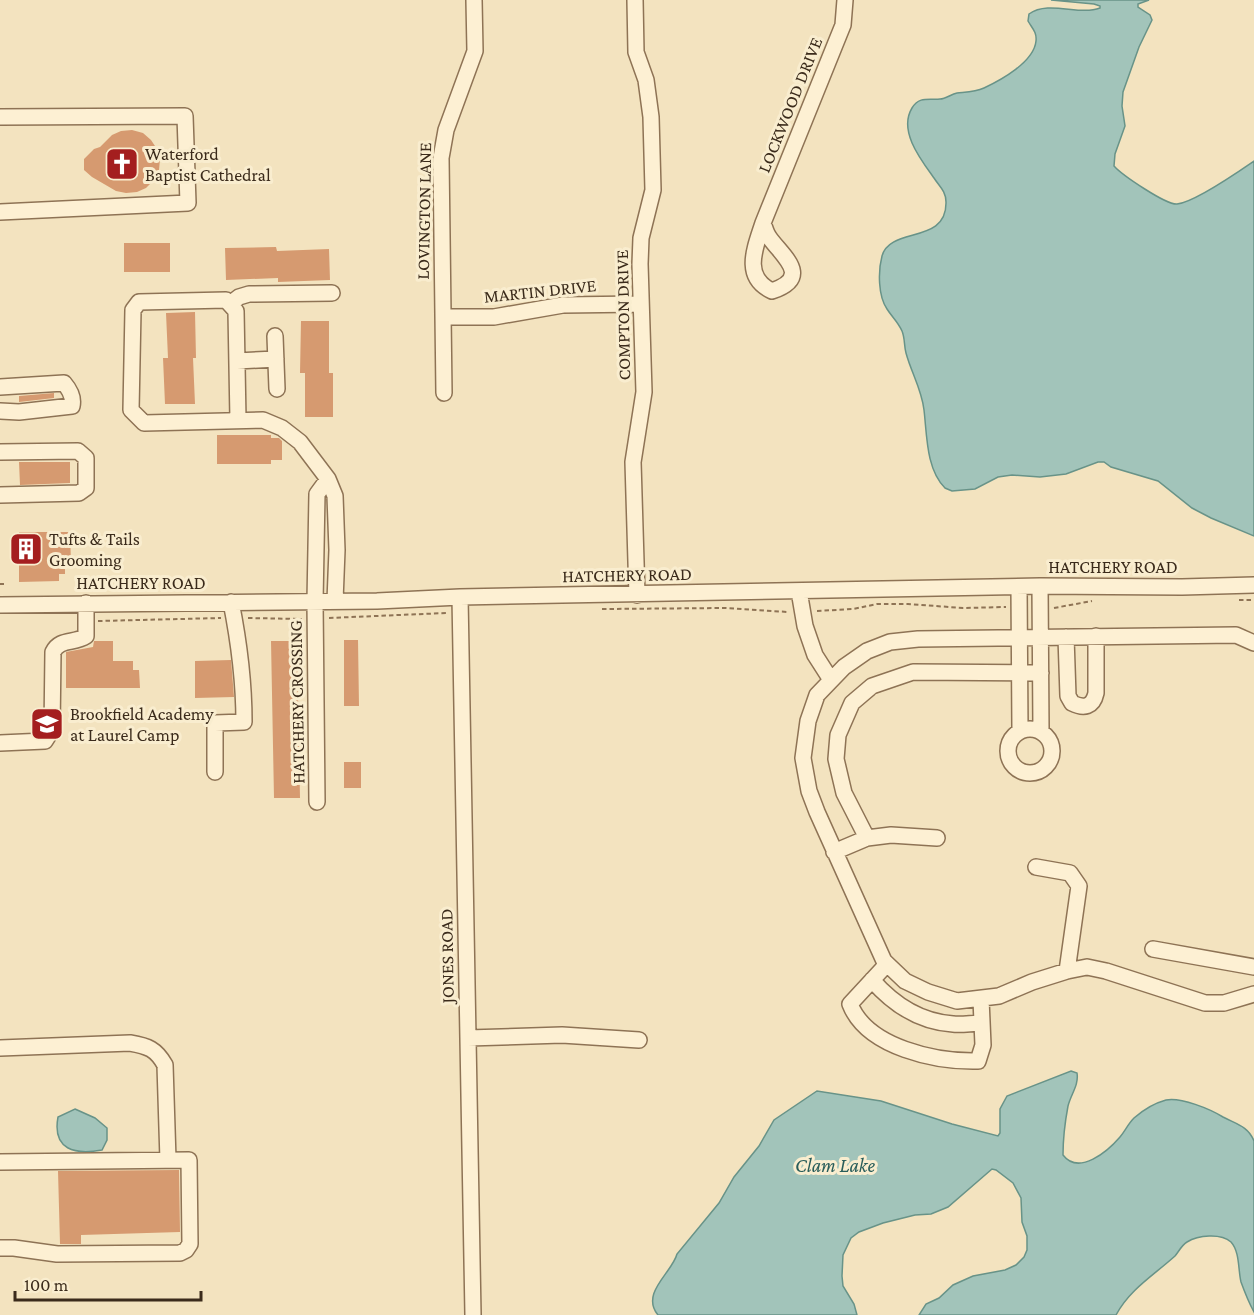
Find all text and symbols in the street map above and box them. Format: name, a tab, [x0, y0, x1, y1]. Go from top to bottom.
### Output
street label: LOCKWOOD DRIVE	[754, 34, 826, 176]
street label: LOVINGTON LANE	[413, 142, 435, 280]
place label: Waterford Baptist Cathedral	[145, 144, 271, 185]
church icon: Waterford Baptist Cathedral	[104, 146, 140, 182]
street label: COMPTON DRIVE	[612, 249, 634, 381]
street label: MARTIN DRIVE	[483, 275, 597, 307]
place label: Tufts & Tails Grooming	[49, 529, 140, 570]
building icon: Tufts & Tails Grooming	[8, 531, 44, 567]
street label: HATCHERY ROAD	[1048, 557, 1178, 577]
street label: HATCHERY ROAD	[562, 564, 692, 586]
street label: HATCHERY ROAD	[76, 573, 206, 593]
street label: HATCHERY CROSSING	[286, 620, 308, 784]
place label: Brookfield Academy at Laurel Camp	[70, 704, 214, 745]
school or university icon: Brookfield Academy at Laurel Camp	[29, 706, 65, 742]
street label: JONES ROAD	[436, 908, 458, 1006]
water label: Clam Lake	[795, 1154, 875, 1176]
scale bar	[15, 1264, 201, 1302]
text: 100 m	[24, 1275, 69, 1295]

